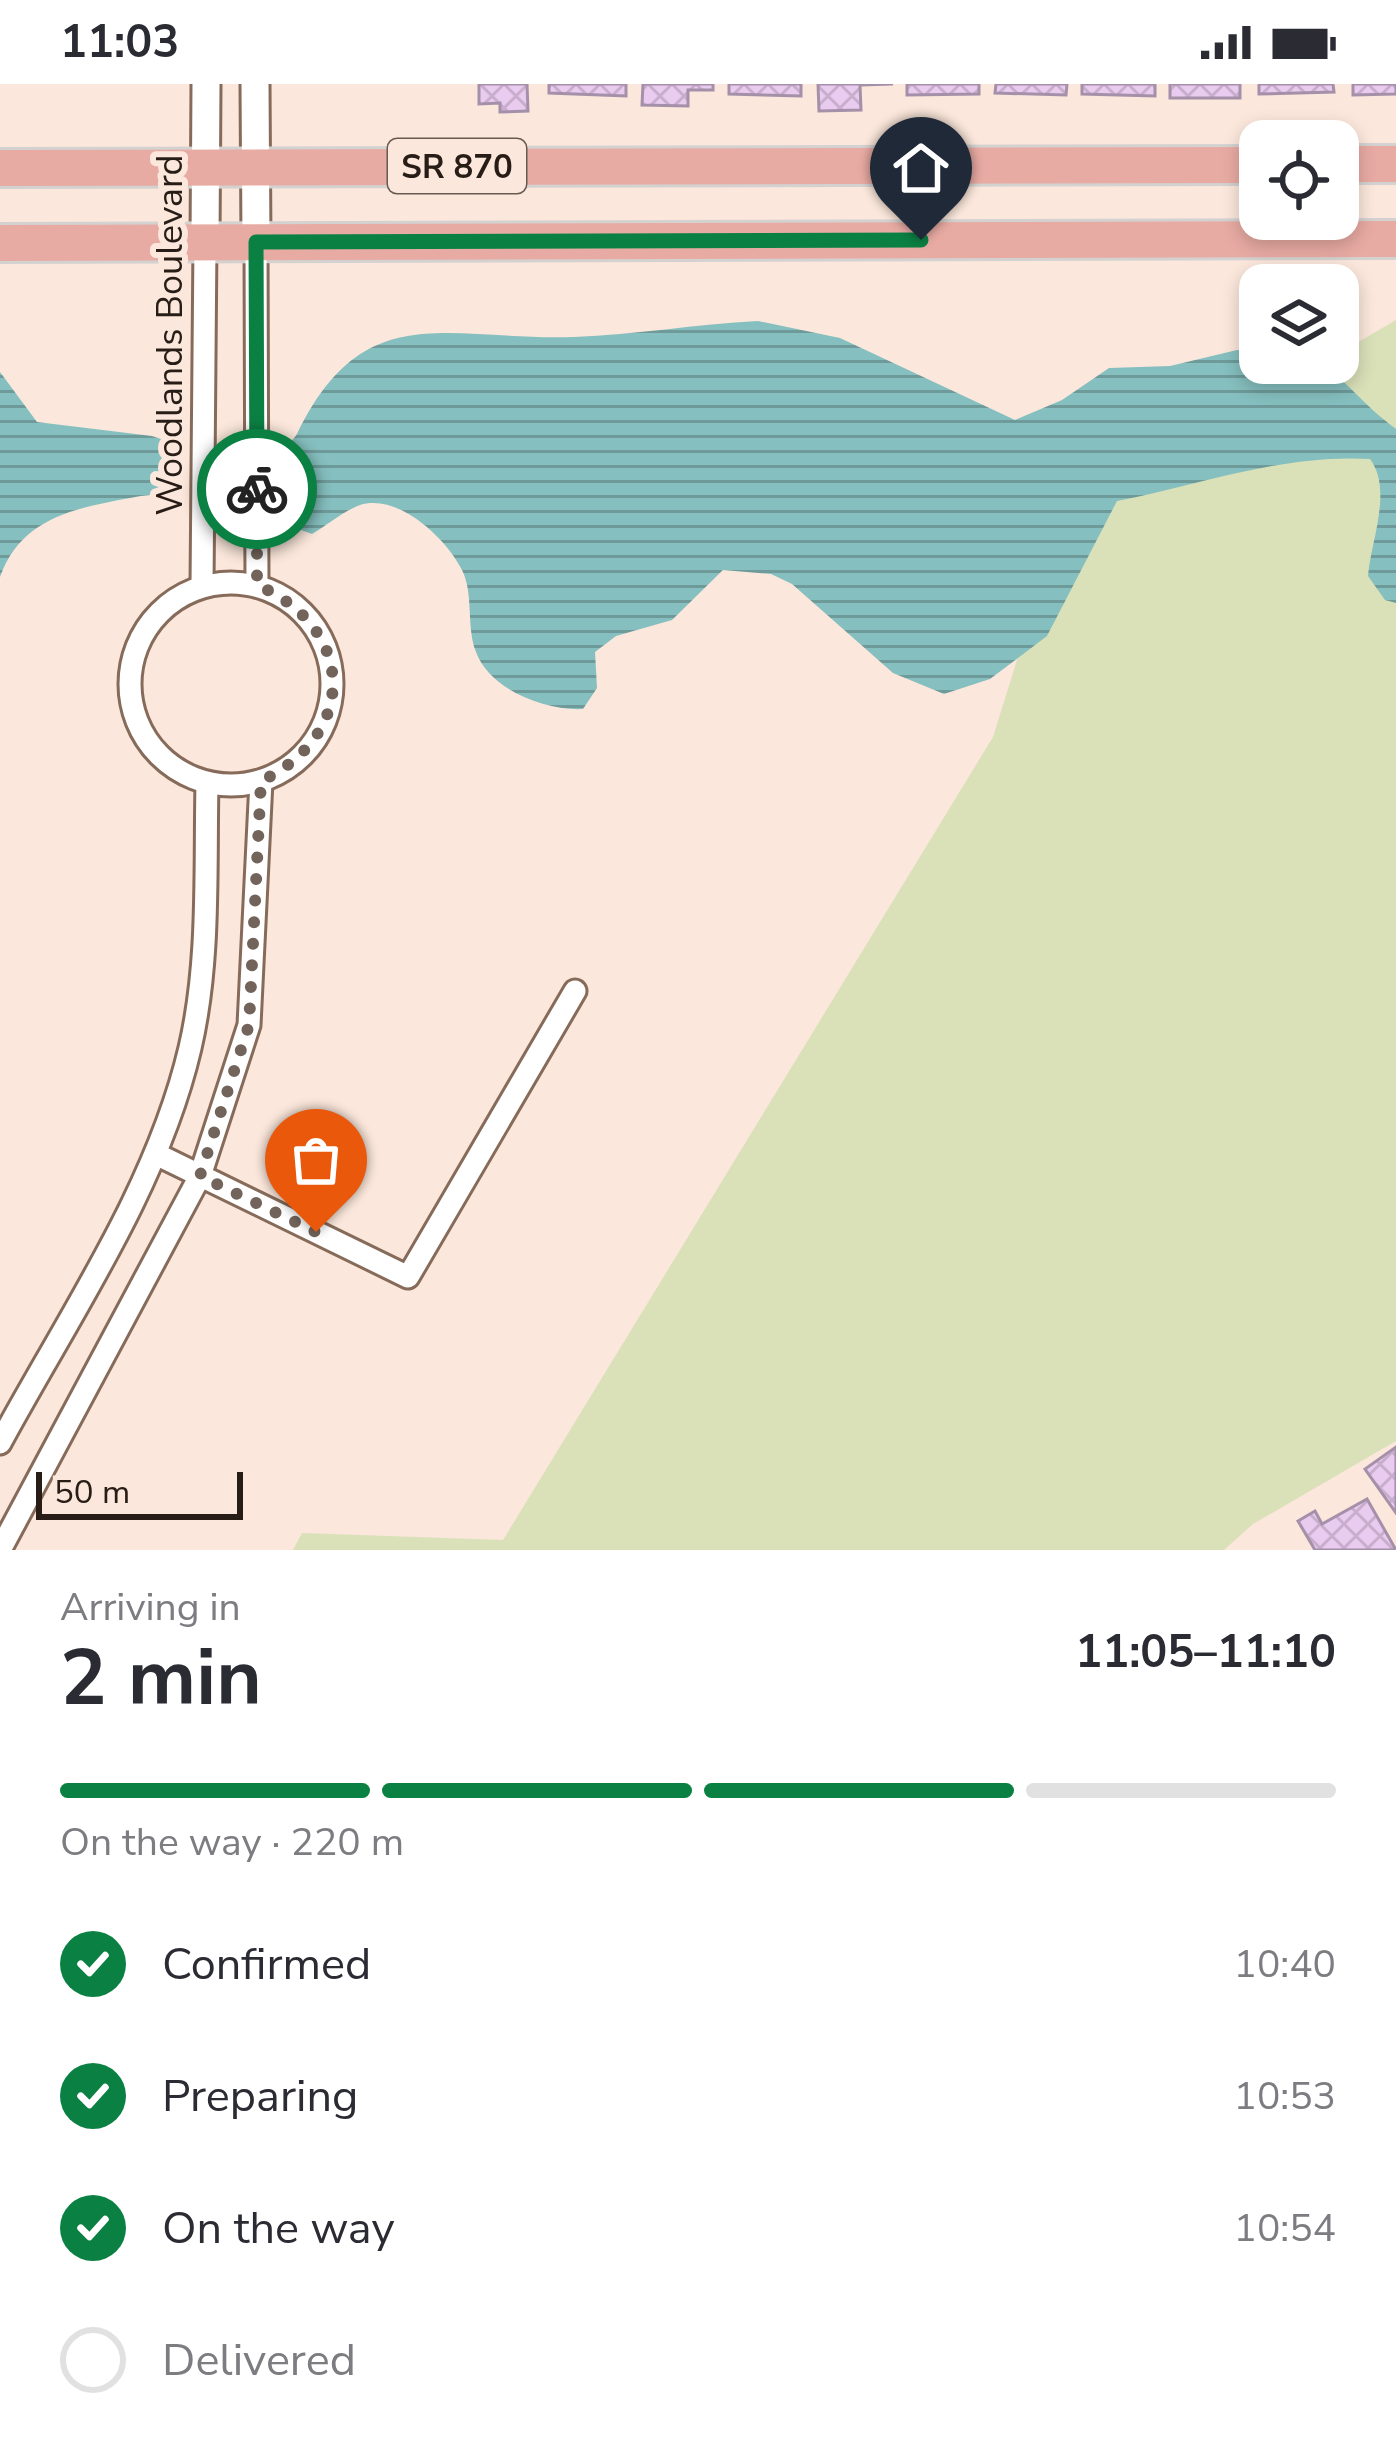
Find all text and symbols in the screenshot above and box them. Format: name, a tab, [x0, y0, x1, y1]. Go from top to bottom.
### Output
text: 11:03	[60, 12, 179, 73]
pin	[870, 117, 972, 240]
map controls	[1239, 120, 1359, 384]
button: locate	[1239, 120, 1359, 240]
icon: home	[888, 135, 954, 201]
road number: SR 870	[388, 139, 526, 193]
street label: Woodlands Boulevard	[146, 154, 195, 516]
button: layers	[1239, 264, 1359, 384]
courier	[197, 429, 317, 549]
icon: bike	[224, 456, 290, 522]
pin	[265, 1109, 367, 1232]
icon: bag	[283, 1127, 349, 1193]
scale bar	[36, 1466, 243, 1519]
text: 50 m	[54, 1470, 130, 1515]
text: Arriving in	[60, 1581, 241, 1634]
text: 11:05–11:10	[1075, 1622, 1336, 1683]
text: 2 min	[60, 1625, 262, 1732]
text: On the way · 220 m	[60, 1816, 404, 1869]
icon: check	[60, 1931, 126, 1997]
text: Confirmed	[162, 1934, 371, 1995]
text: 10:40	[1234, 1938, 1336, 1991]
icon: check	[60, 2063, 126, 2129]
text: Preparing	[162, 2066, 358, 2127]
text: 10:53	[1234, 2070, 1336, 2123]
icon: check	[60, 2195, 126, 2261]
text: On the way	[162, 2198, 395, 2259]
text: 10:54	[1234, 2202, 1336, 2255]
text: Delivered	[162, 2330, 356, 2391]

